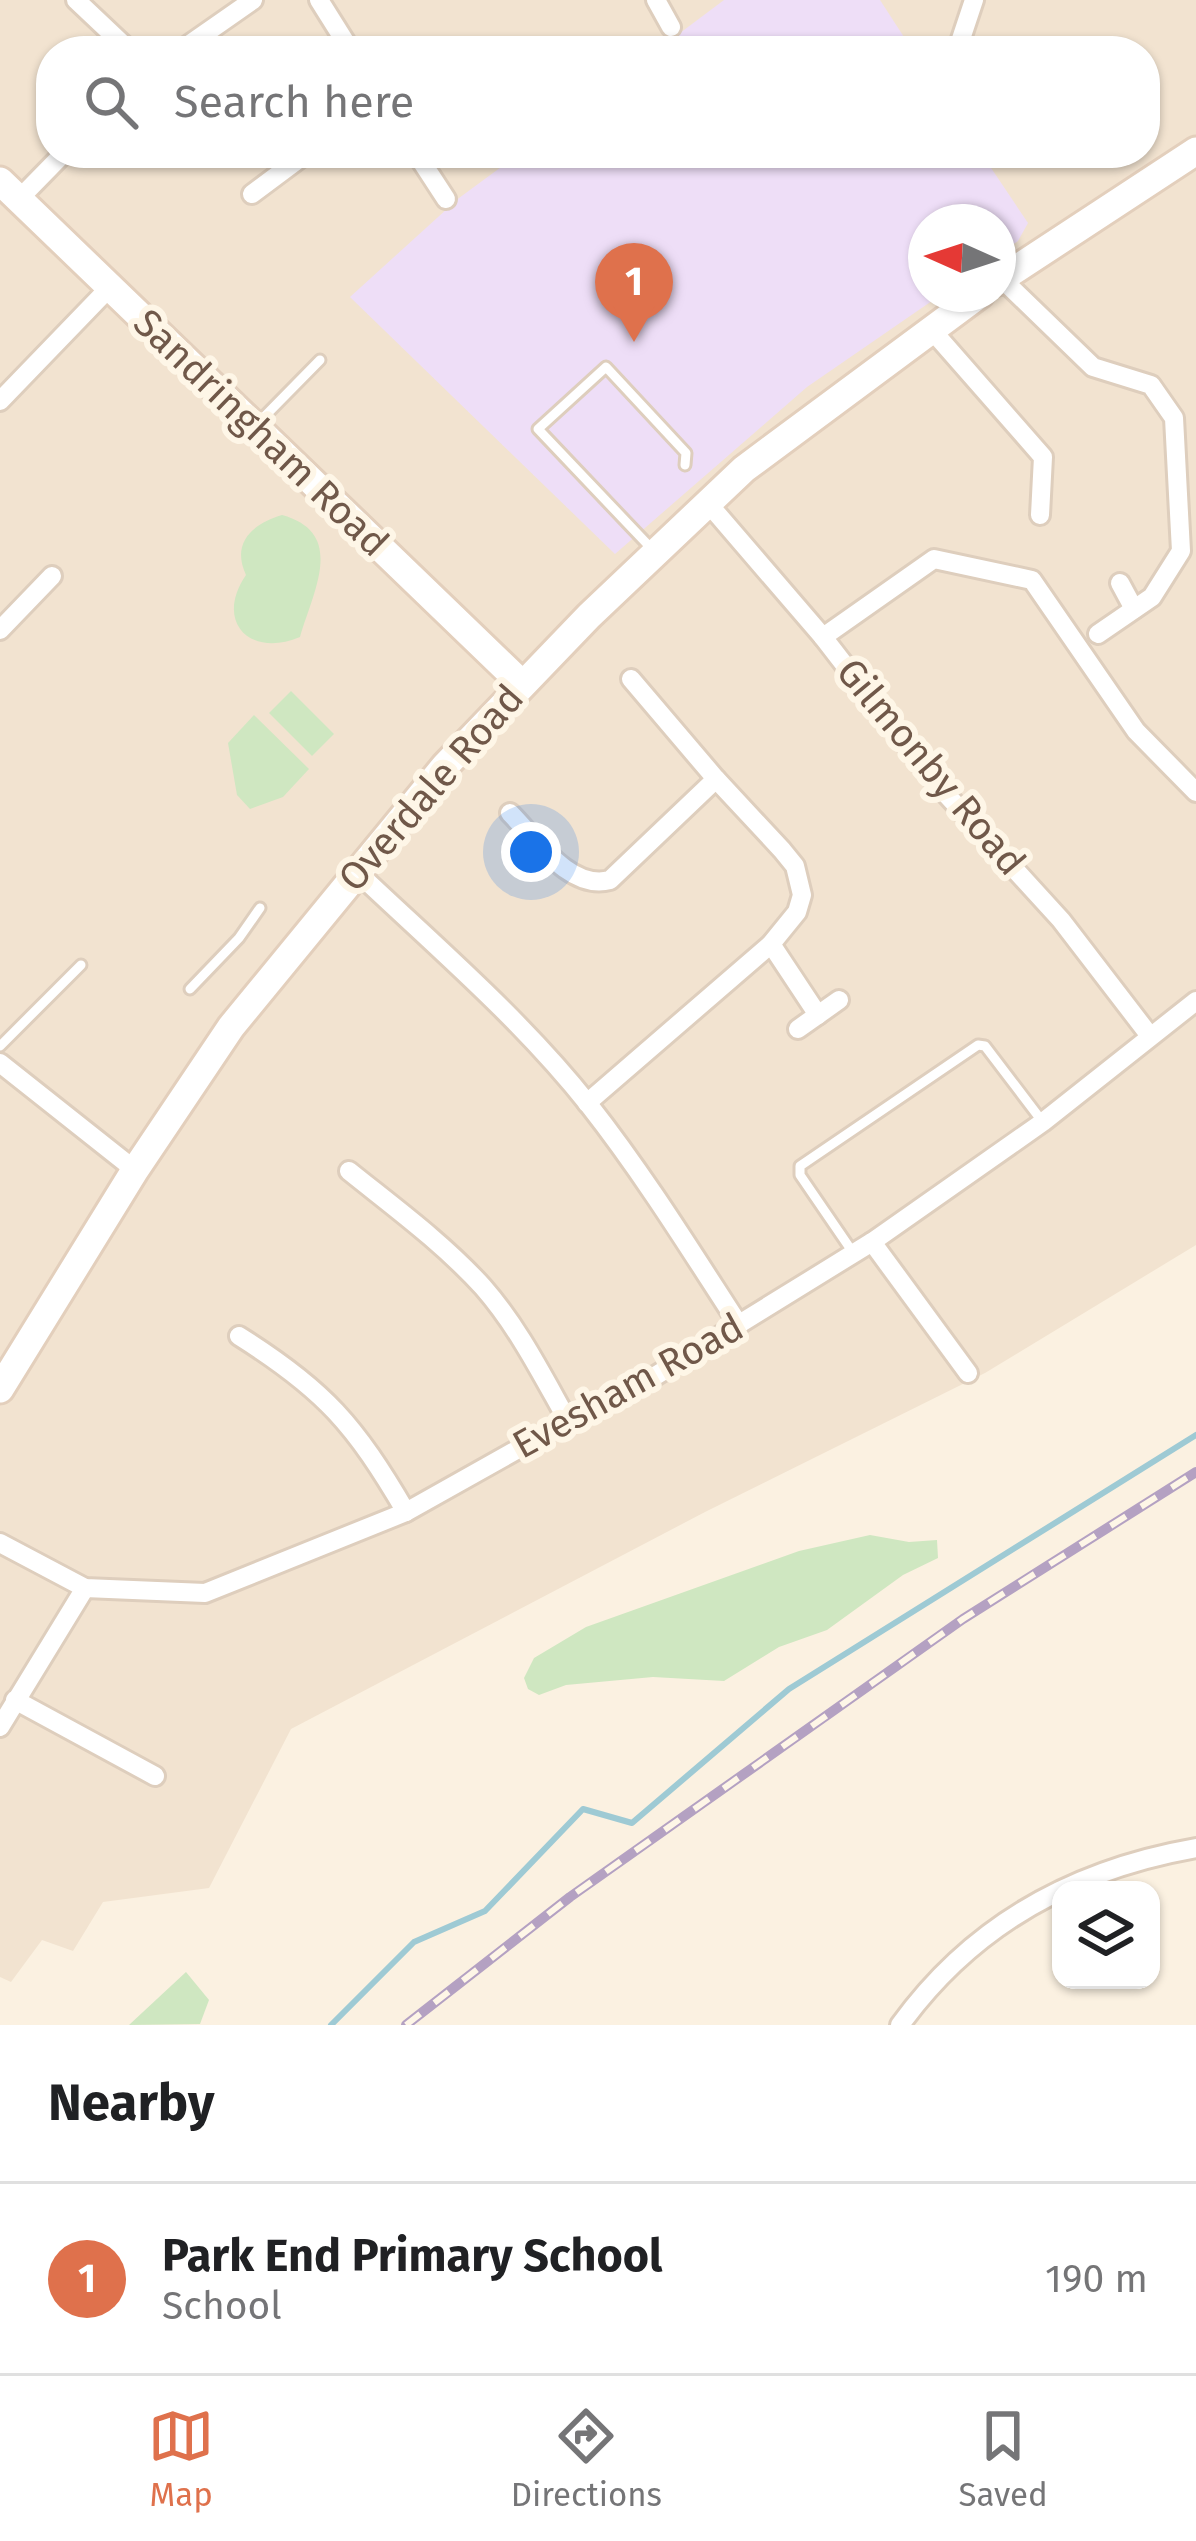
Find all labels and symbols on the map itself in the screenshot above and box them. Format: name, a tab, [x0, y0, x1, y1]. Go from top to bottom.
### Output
north arrow	[908, 204, 1016, 312]
pin: 1	[595, 243, 673, 342]
street label: Sandringham Road	[124, 300, 398, 566]
street label: Gilmonby Road	[827, 649, 1035, 885]
street label: Overdale Road	[329, 676, 533, 900]
your location	[501, 822, 561, 882]
street label: Evesham Road	[505, 1304, 751, 1468]

